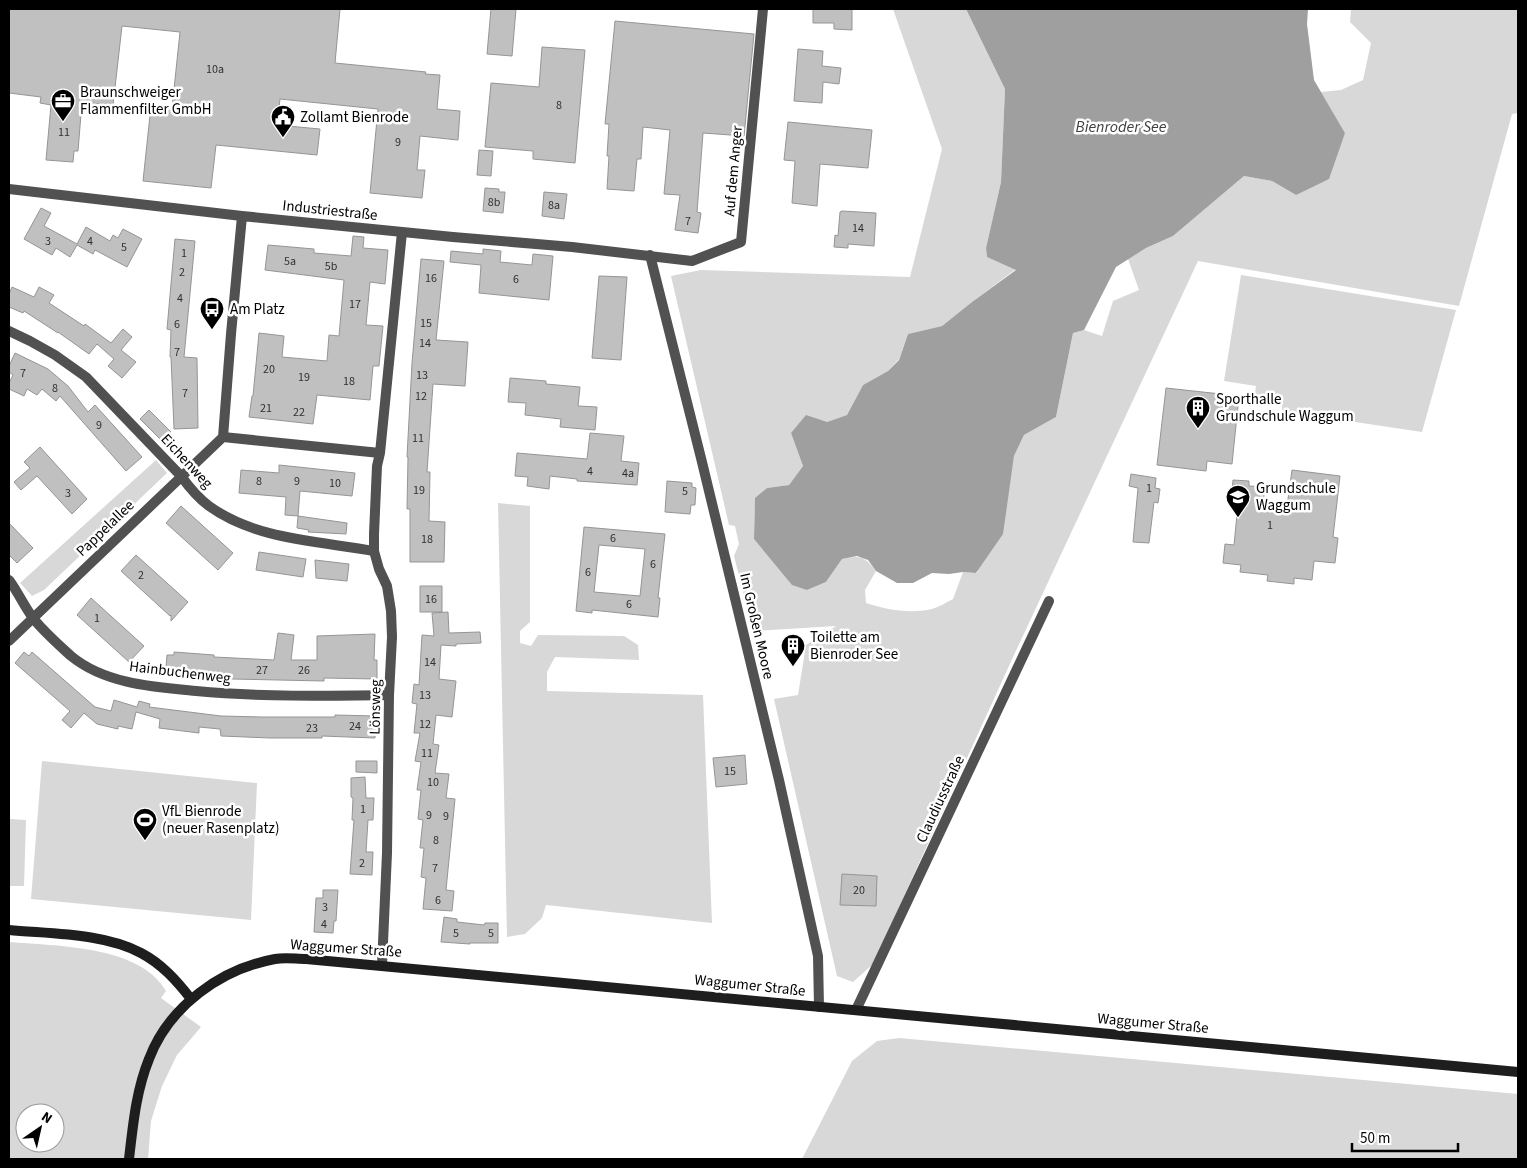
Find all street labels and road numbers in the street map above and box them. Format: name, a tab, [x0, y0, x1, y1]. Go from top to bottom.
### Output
street label: Auf dem Anger	[719, 124, 748, 217]
street label: Industriestraße	[281, 195, 379, 226]
street label: Eichenweg	[156, 429, 218, 494]
street label: Pappelallee	[72, 495, 139, 561]
street label: Im Großen Moore	[734, 571, 779, 681]
street label: Hainbuchenweg	[128, 656, 232, 689]
street label: Lönsweg	[365, 679, 386, 735]
street label: Claudiusstraße	[911, 752, 970, 846]
street label: Waggumer Straße	[290, 934, 402, 963]
street label: Waggumer Straße	[693, 969, 807, 1002]
street label: Waggumer Straße	[1096, 1008, 1210, 1039]

